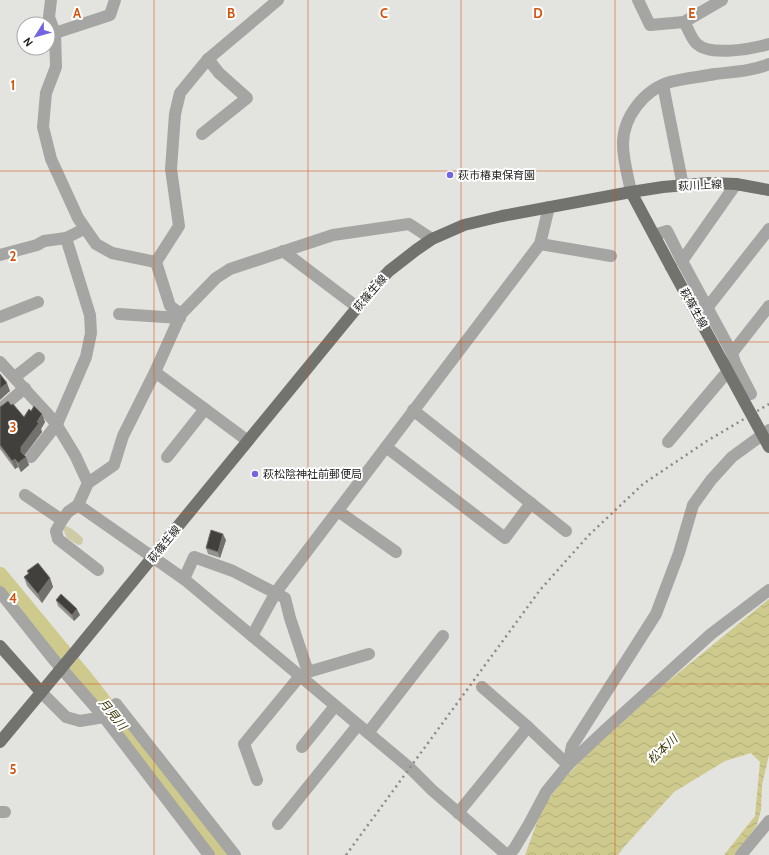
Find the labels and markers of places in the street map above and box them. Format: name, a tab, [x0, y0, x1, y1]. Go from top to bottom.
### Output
place label: 萩市椿東保育園	[458, 168, 535, 182]
marker: 萩市椿東保育園	[445, 170, 455, 180]
place label: 萩松陰神社前郵便局	[263, 467, 362, 481]
marker: 萩松陰神社前郵便局	[250, 469, 260, 479]

